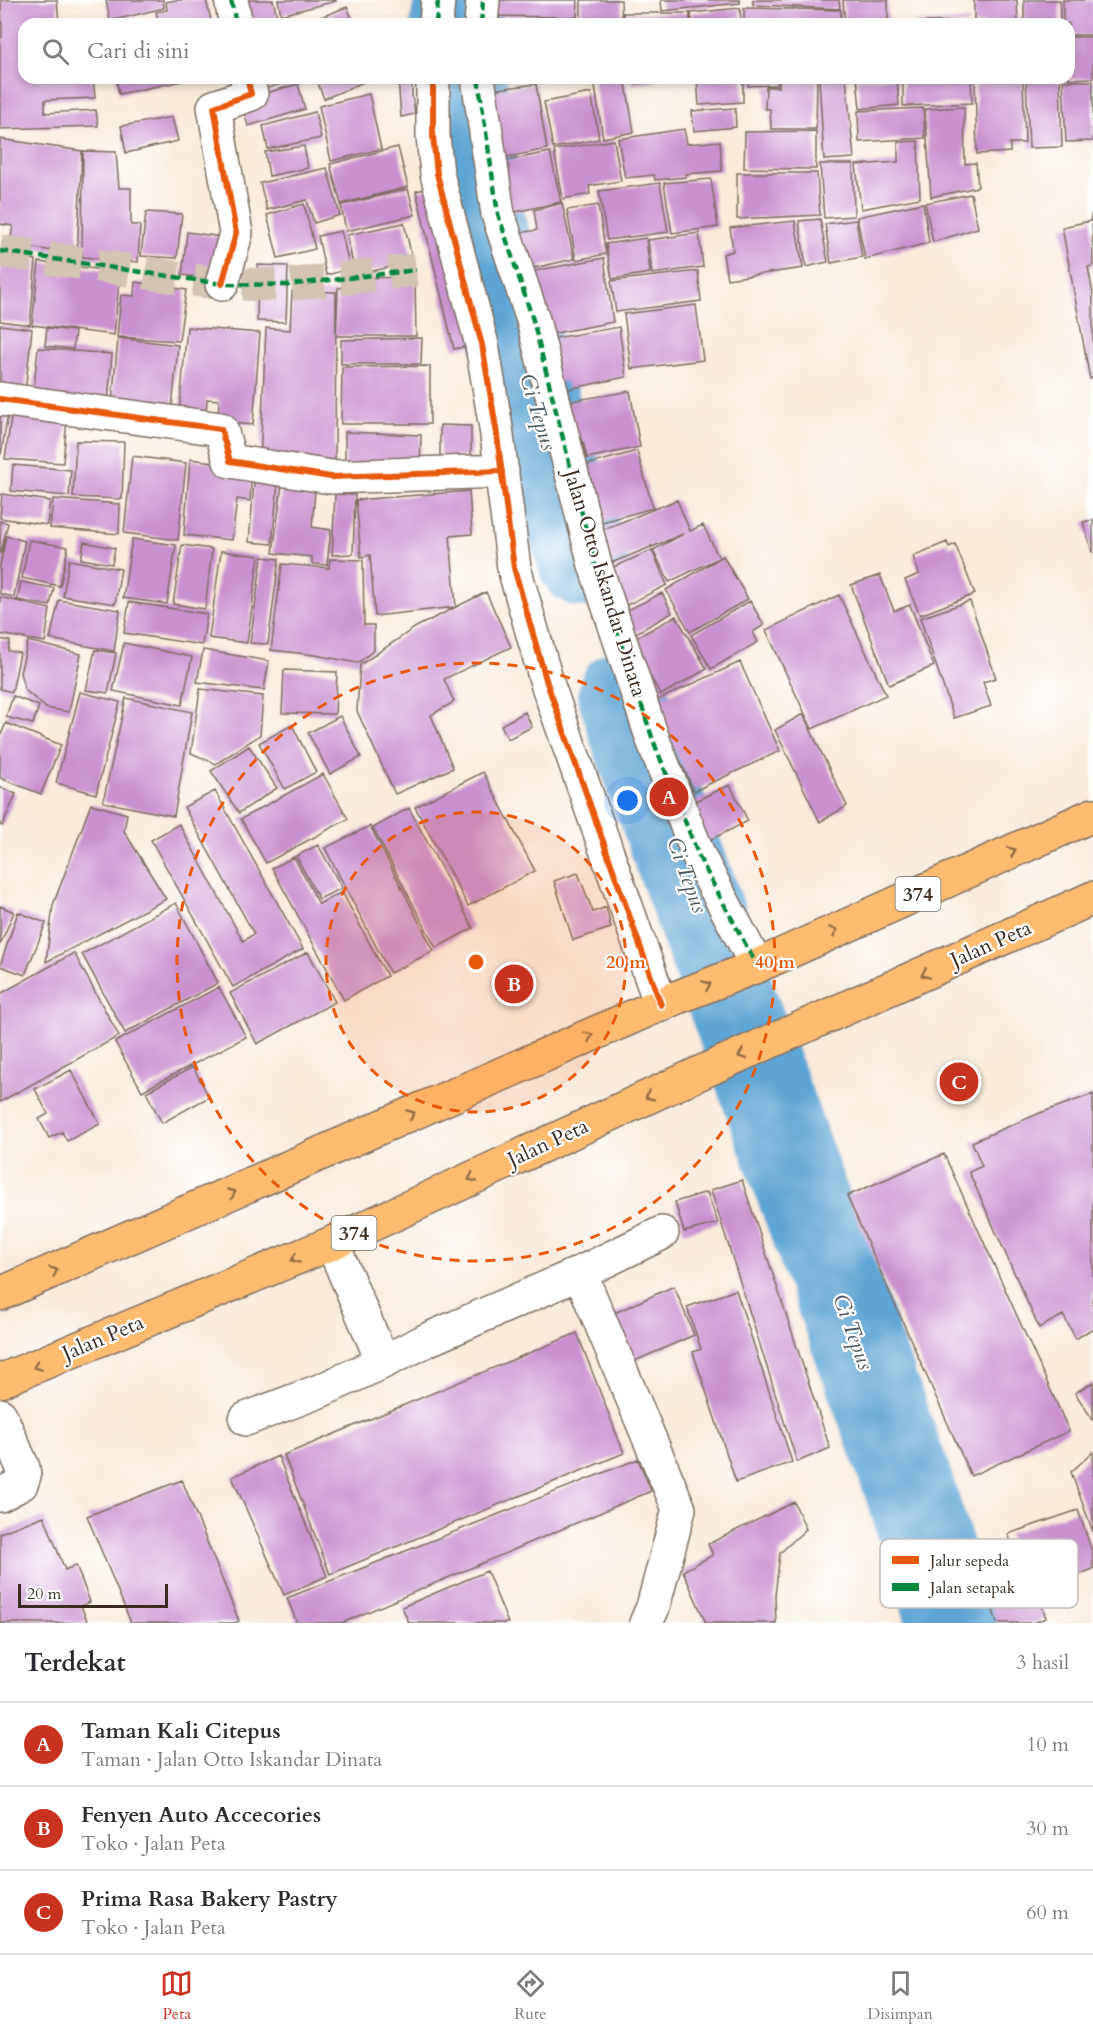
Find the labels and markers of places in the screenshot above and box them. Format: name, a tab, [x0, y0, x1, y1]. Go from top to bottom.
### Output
pin: A	[650, 774, 688, 820]
centre of rings	[466, 952, 486, 972]
pin: B	[494, 962, 534, 1006]
pin: C	[940, 1060, 978, 1104]

